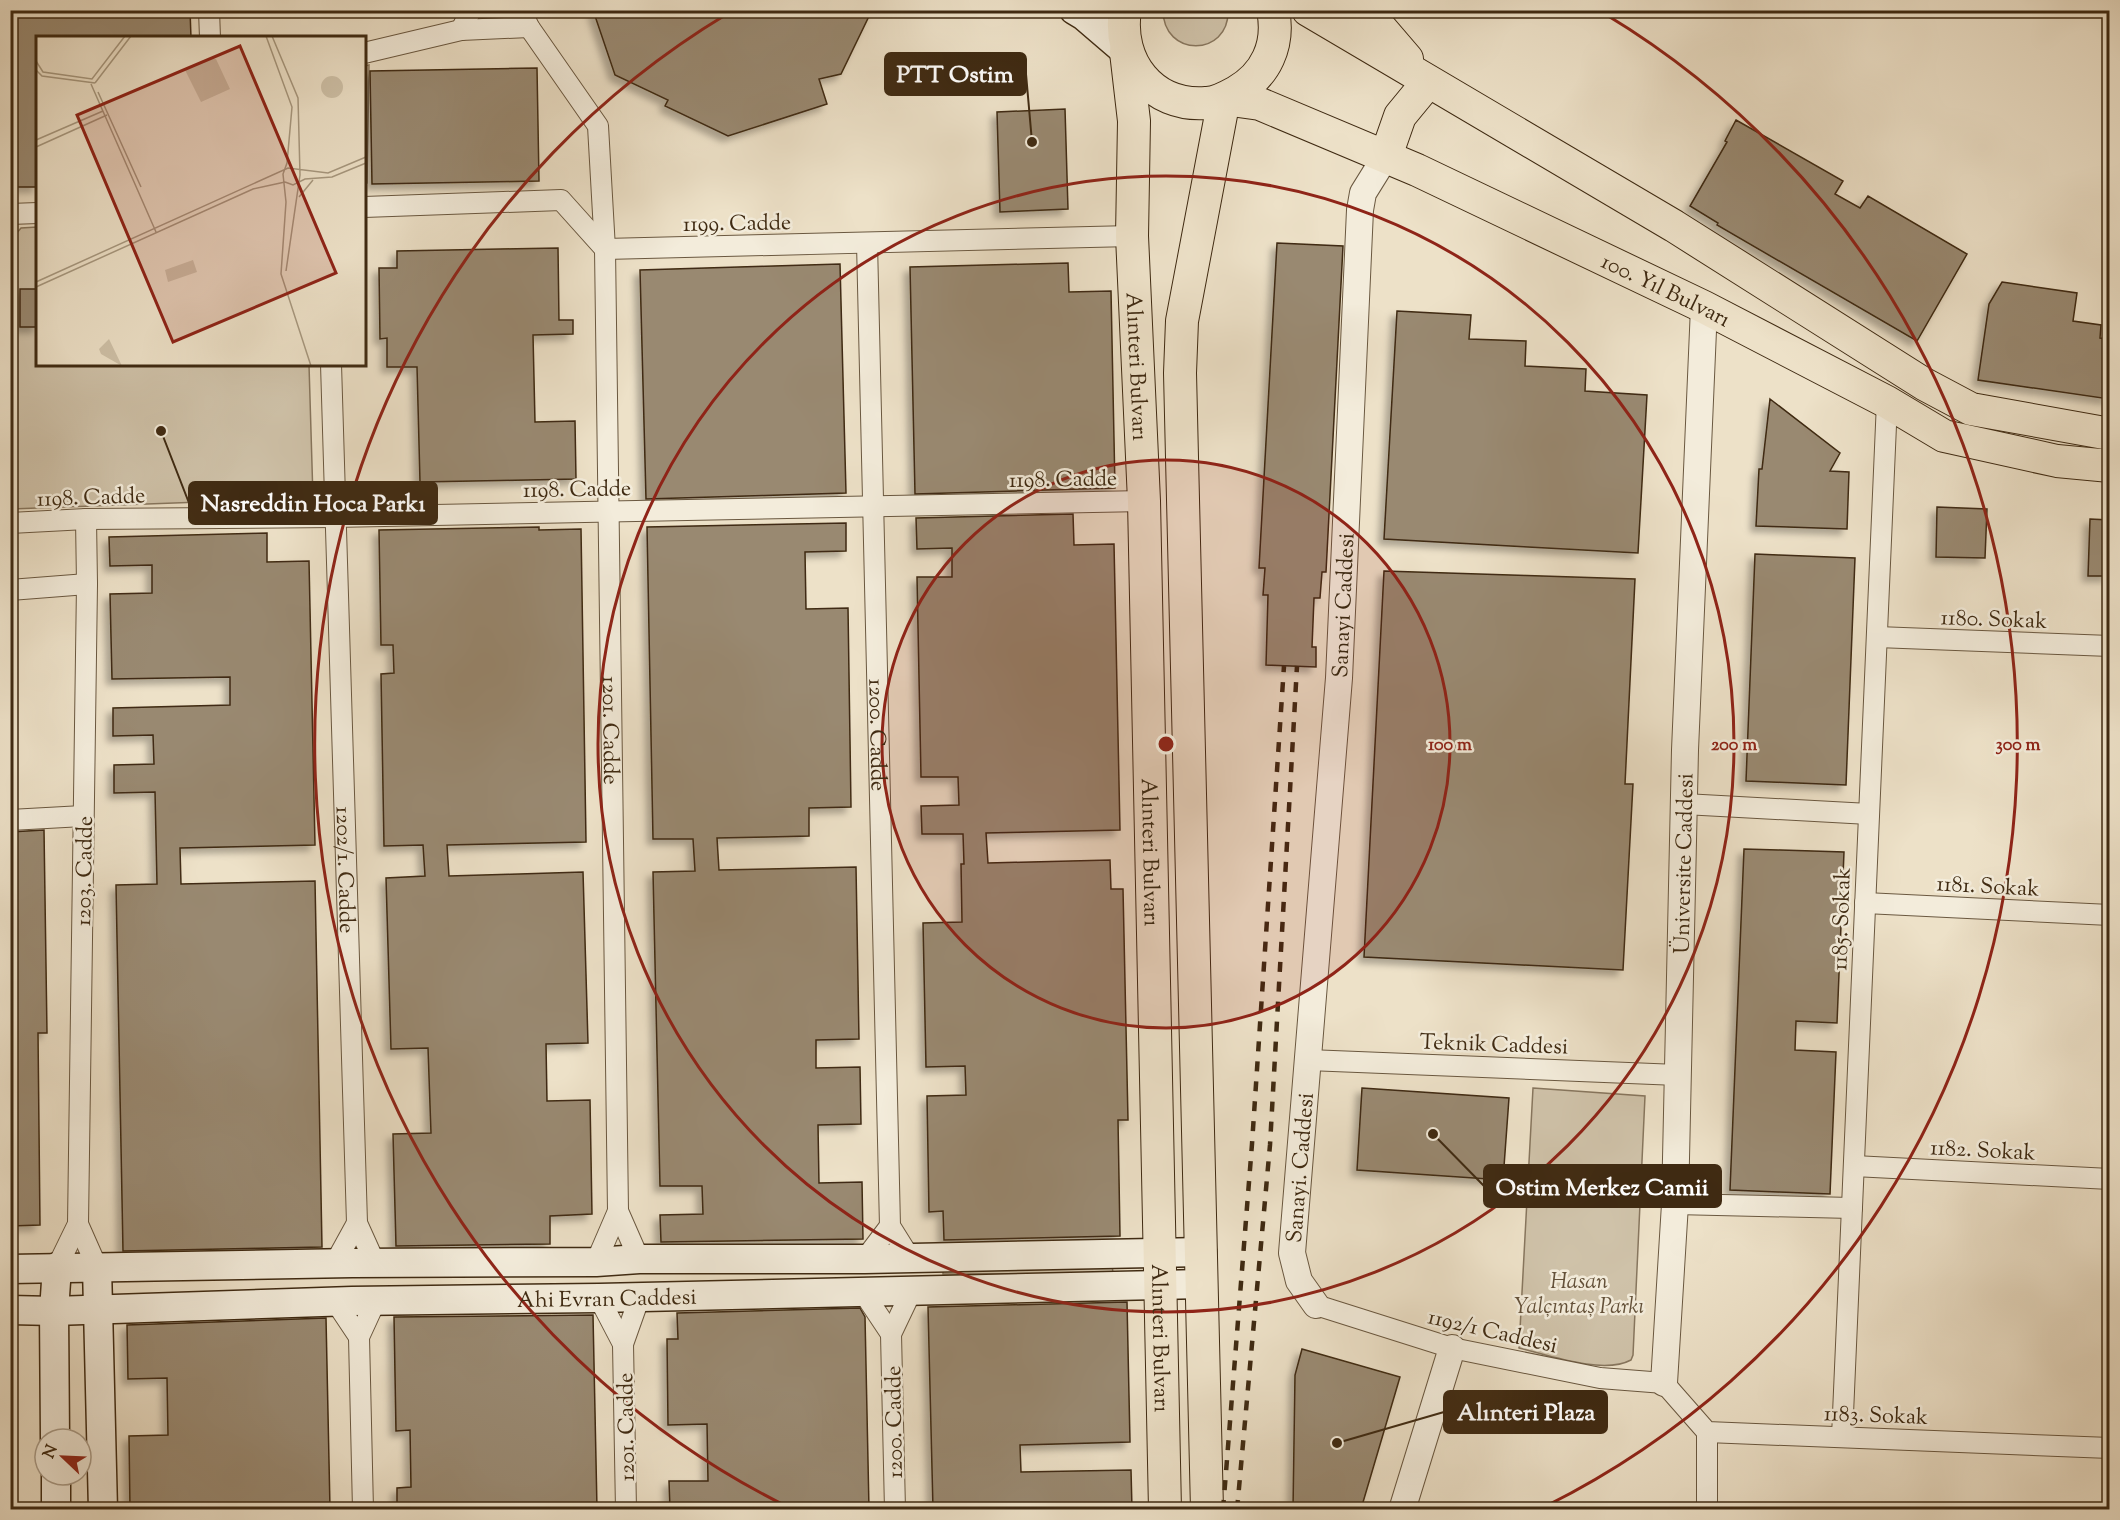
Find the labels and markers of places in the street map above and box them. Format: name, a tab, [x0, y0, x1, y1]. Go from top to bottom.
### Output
callout: PTT Ostim	[885, 53, 1026, 95]
callout: Nasreddin Hoca Parkı	[189, 482, 437, 524]
centre of rings	[1156, 734, 1176, 754]
callout: Ostim Merkez Camii	[1484, 1165, 1721, 1207]
callout: Alınteri Plaza	[1444, 1391, 1607, 1433]

